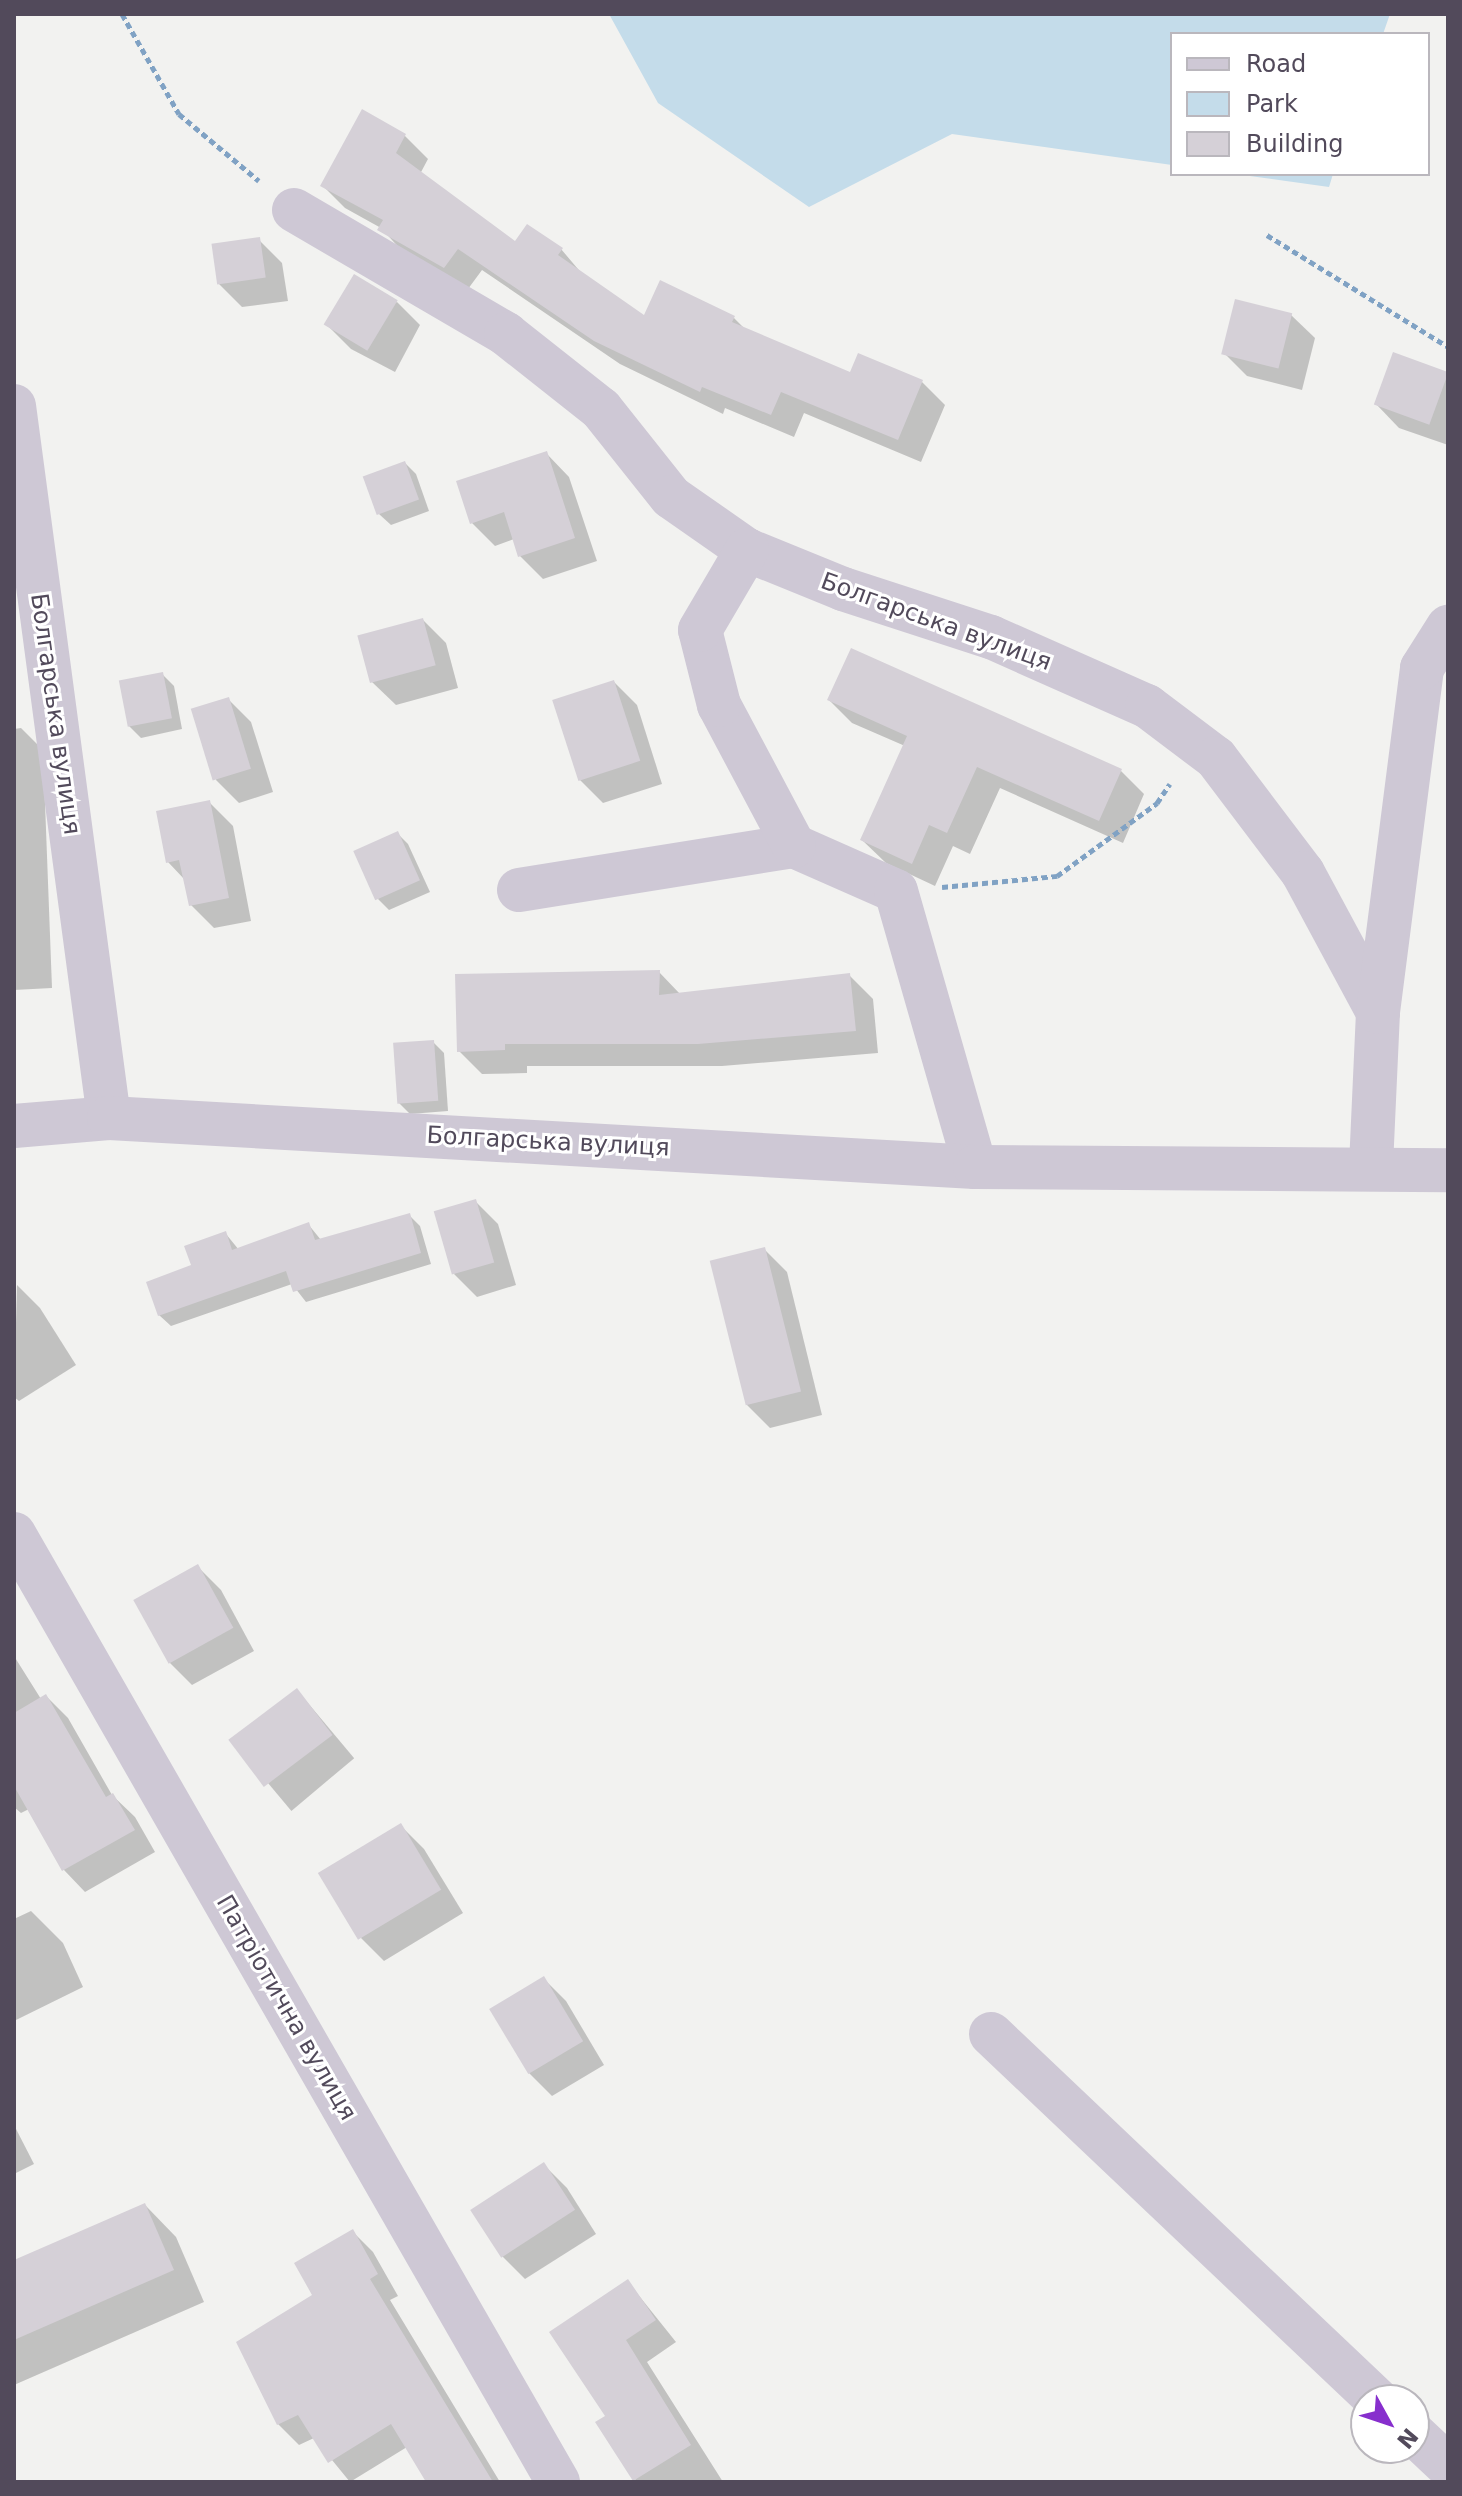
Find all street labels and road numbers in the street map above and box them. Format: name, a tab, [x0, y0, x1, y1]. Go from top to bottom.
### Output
street label: Болгарська вулиця	[817, 567, 1055, 677]
street label: Болгарська вулиця	[24, 592, 86, 836]
street label: Болгарська вулиця	[426, 1121, 670, 1163]
street label: Патріотична вулиця	[210, 1890, 362, 2126]

